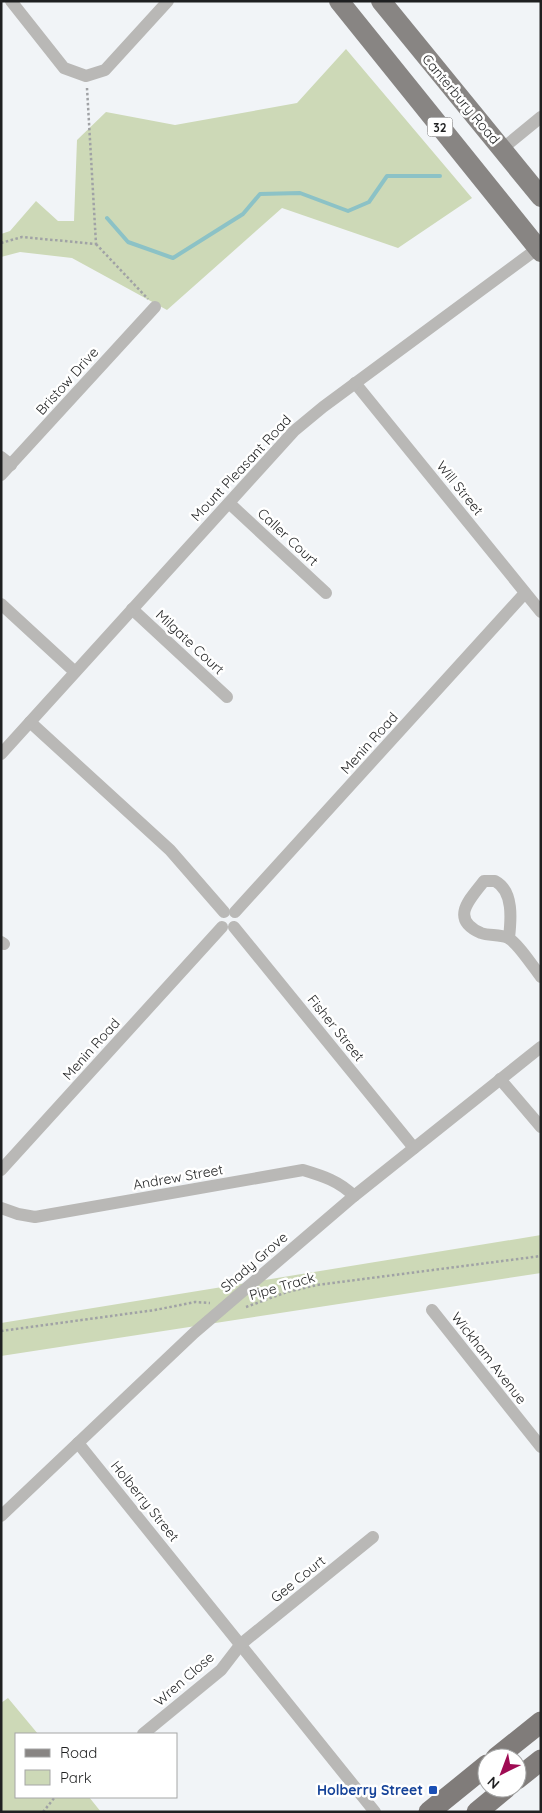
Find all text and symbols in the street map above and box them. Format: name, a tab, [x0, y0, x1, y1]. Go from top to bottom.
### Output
street label: Canterbury Road	[418, 50, 504, 148]
road number: 32	[428, 118, 452, 136]
street label: Bristow Drive	[32, 343, 102, 419]
street label: Mount Pleasant Road	[187, 411, 295, 525]
street label: Will Street	[433, 457, 488, 519]
street label: Caller Court	[254, 504, 322, 570]
street label: Milgate Court	[152, 606, 228, 678]
street label: Menin Road	[336, 708, 402, 778]
street label: Fisher Street	[304, 991, 369, 1065]
street label: Menin Road	[58, 1014, 124, 1084]
street label: Andrew Street	[132, 1160, 225, 1194]
street label: Shady Grove	[217, 1228, 291, 1296]
street label: Pipe Track	[247, 1268, 317, 1304]
street label: Wickham Avenue	[447, 1308, 531, 1408]
street label: Holberry Street	[107, 1457, 183, 1545]
street label: Gee Court	[267, 1551, 329, 1606]
street label: Wren Close	[150, 1648, 218, 1710]
legend	[15, 1733, 178, 1798]
text: Road	[60, 1743, 97, 1762]
north arrow	[477, 1748, 527, 1798]
text: Park	[60, 1768, 92, 1787]
text: N	[483, 1773, 503, 1793]
place label: Holberry Street	[317, 1781, 423, 1799]
marker: Holberry Street	[427, 1784, 439, 1796]

